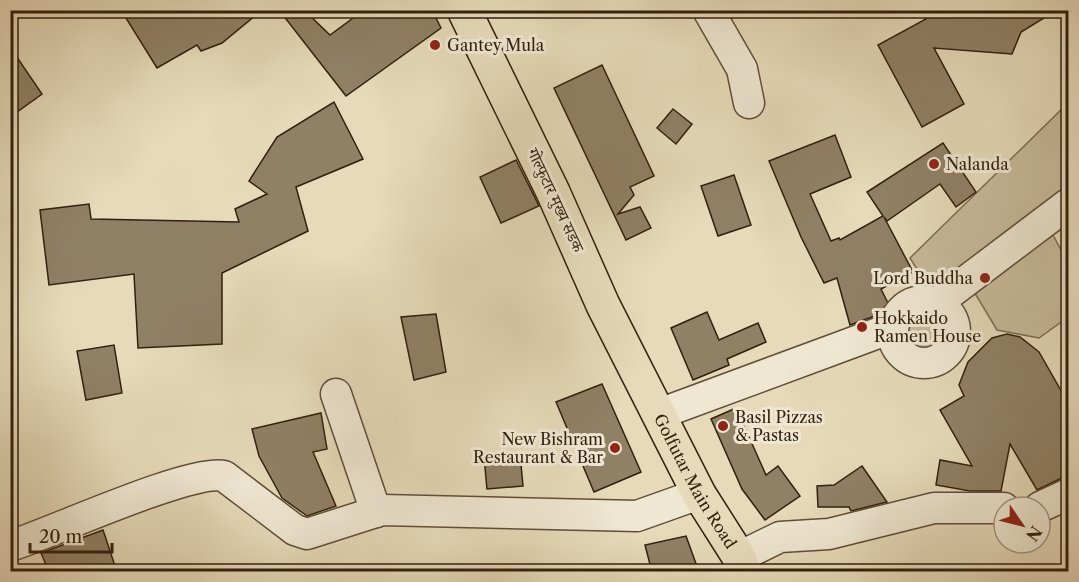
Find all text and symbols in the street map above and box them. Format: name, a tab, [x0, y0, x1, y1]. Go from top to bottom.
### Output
place label: Gantey Mula	[447, 35, 545, 55]
marker: Gantey Mula	[428, 38, 442, 52]
street label: गोल्फुटार मुख्य सडक	[523, 144, 589, 256]
place label: Nalanda	[946, 154, 1009, 174]
marker: Nalanda	[927, 157, 941, 171]
place label: Lord Buddha	[873, 268, 974, 288]
marker: Lord Buddha	[978, 271, 992, 285]
place label: Hokkaido Ramen House	[874, 308, 981, 346]
marker: Hokkaido Ramen House	[855, 320, 869, 334]
place label: Basil Pizzas & Pastas	[735, 407, 823, 445]
street label: Golfutar Main Road	[650, 410, 741, 552]
marker: Basil Pizzas & Pastas	[716, 419, 730, 433]
place label: New Bishram Restaurant & Bar	[473, 429, 603, 467]
marker: New Bishram Restaurant & Bar	[608, 441, 622, 455]
north arrow	[992, 495, 1052, 555]
scale bar	[30, 516, 112, 554]
text: N	[1022, 522, 1046, 545]
text: 20 m	[39, 526, 83, 548]

